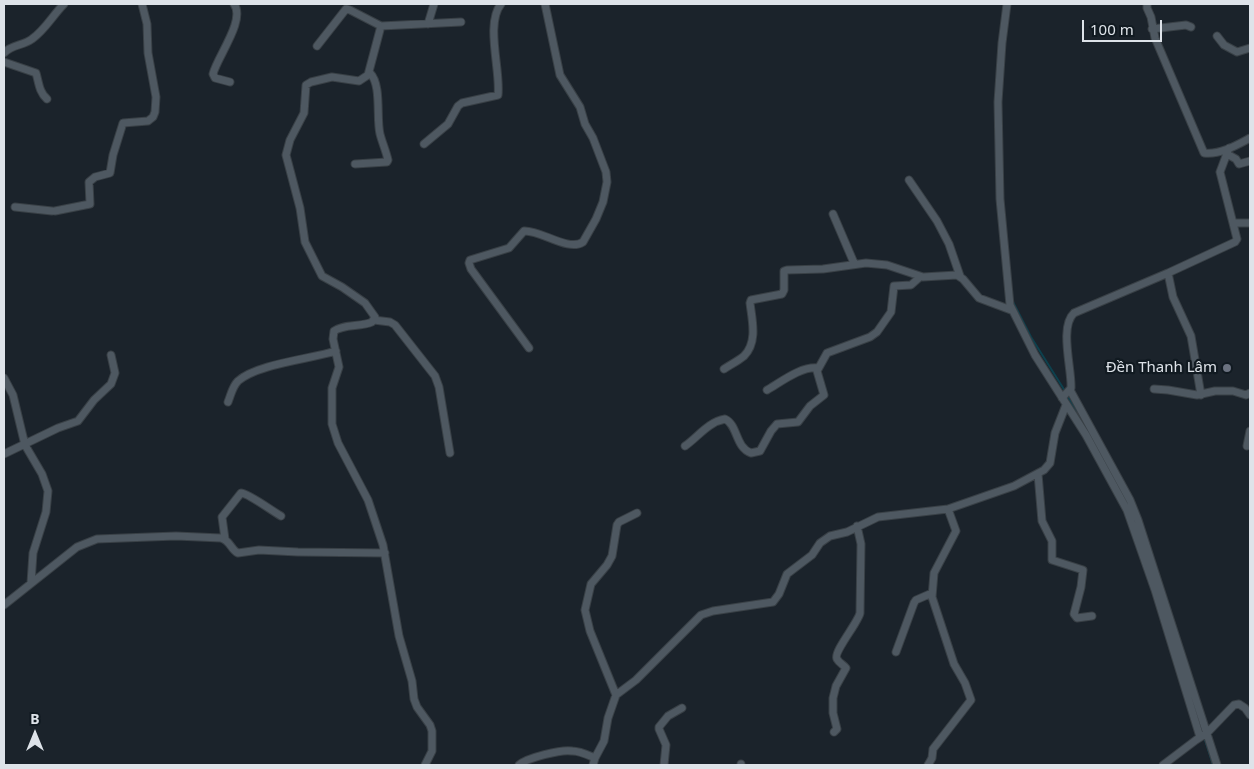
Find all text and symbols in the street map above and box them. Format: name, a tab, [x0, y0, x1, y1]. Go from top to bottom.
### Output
scale bar	[1084, 10, 1164, 42]
text: 100 m	[1090, 19, 1134, 39]
place label: Đền Thanh Lâm	[1106, 359, 1217, 377]
marker: Đền Thanh Lâm	[1221, 362, 1233, 374]
north arrow	[10, 709, 60, 759]
text: B	[30, 709, 40, 728]

